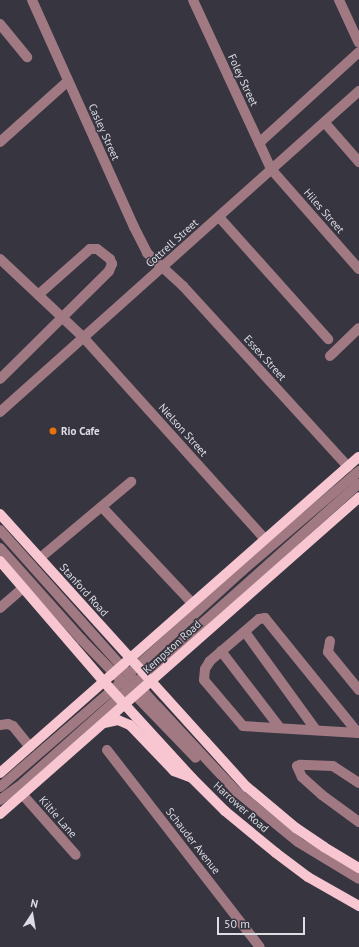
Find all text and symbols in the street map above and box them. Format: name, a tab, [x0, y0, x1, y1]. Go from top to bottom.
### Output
street label: Foley Street	[225, 52, 261, 108]
street label: Casley Street	[86, 101, 122, 163]
street label: Hiles Street	[301, 186, 347, 236]
street label: Cottrell Street	[143, 216, 201, 270]
street label: Essex Street	[241, 332, 289, 384]
street label: Nielson Street	[156, 401, 210, 459]
place label: Rio Cafe	[61, 424, 100, 438]
marker: Rio Cafe	[48, 426, 58, 436]
street label: Stanford Road	[57, 561, 111, 619]
street label: Kempston Road	[140, 618, 204, 676]
street label: Harrower Road	[211, 779, 271, 835]
street label: Kiltie Lane	[36, 794, 80, 840]
street label: Schauder Avenue	[163, 805, 223, 877]
north arrow	[12, 895, 52, 935]
text: N	[29, 896, 39, 911]
scale bar	[219, 909, 307, 935]
text: 50 m	[224, 916, 250, 931]

